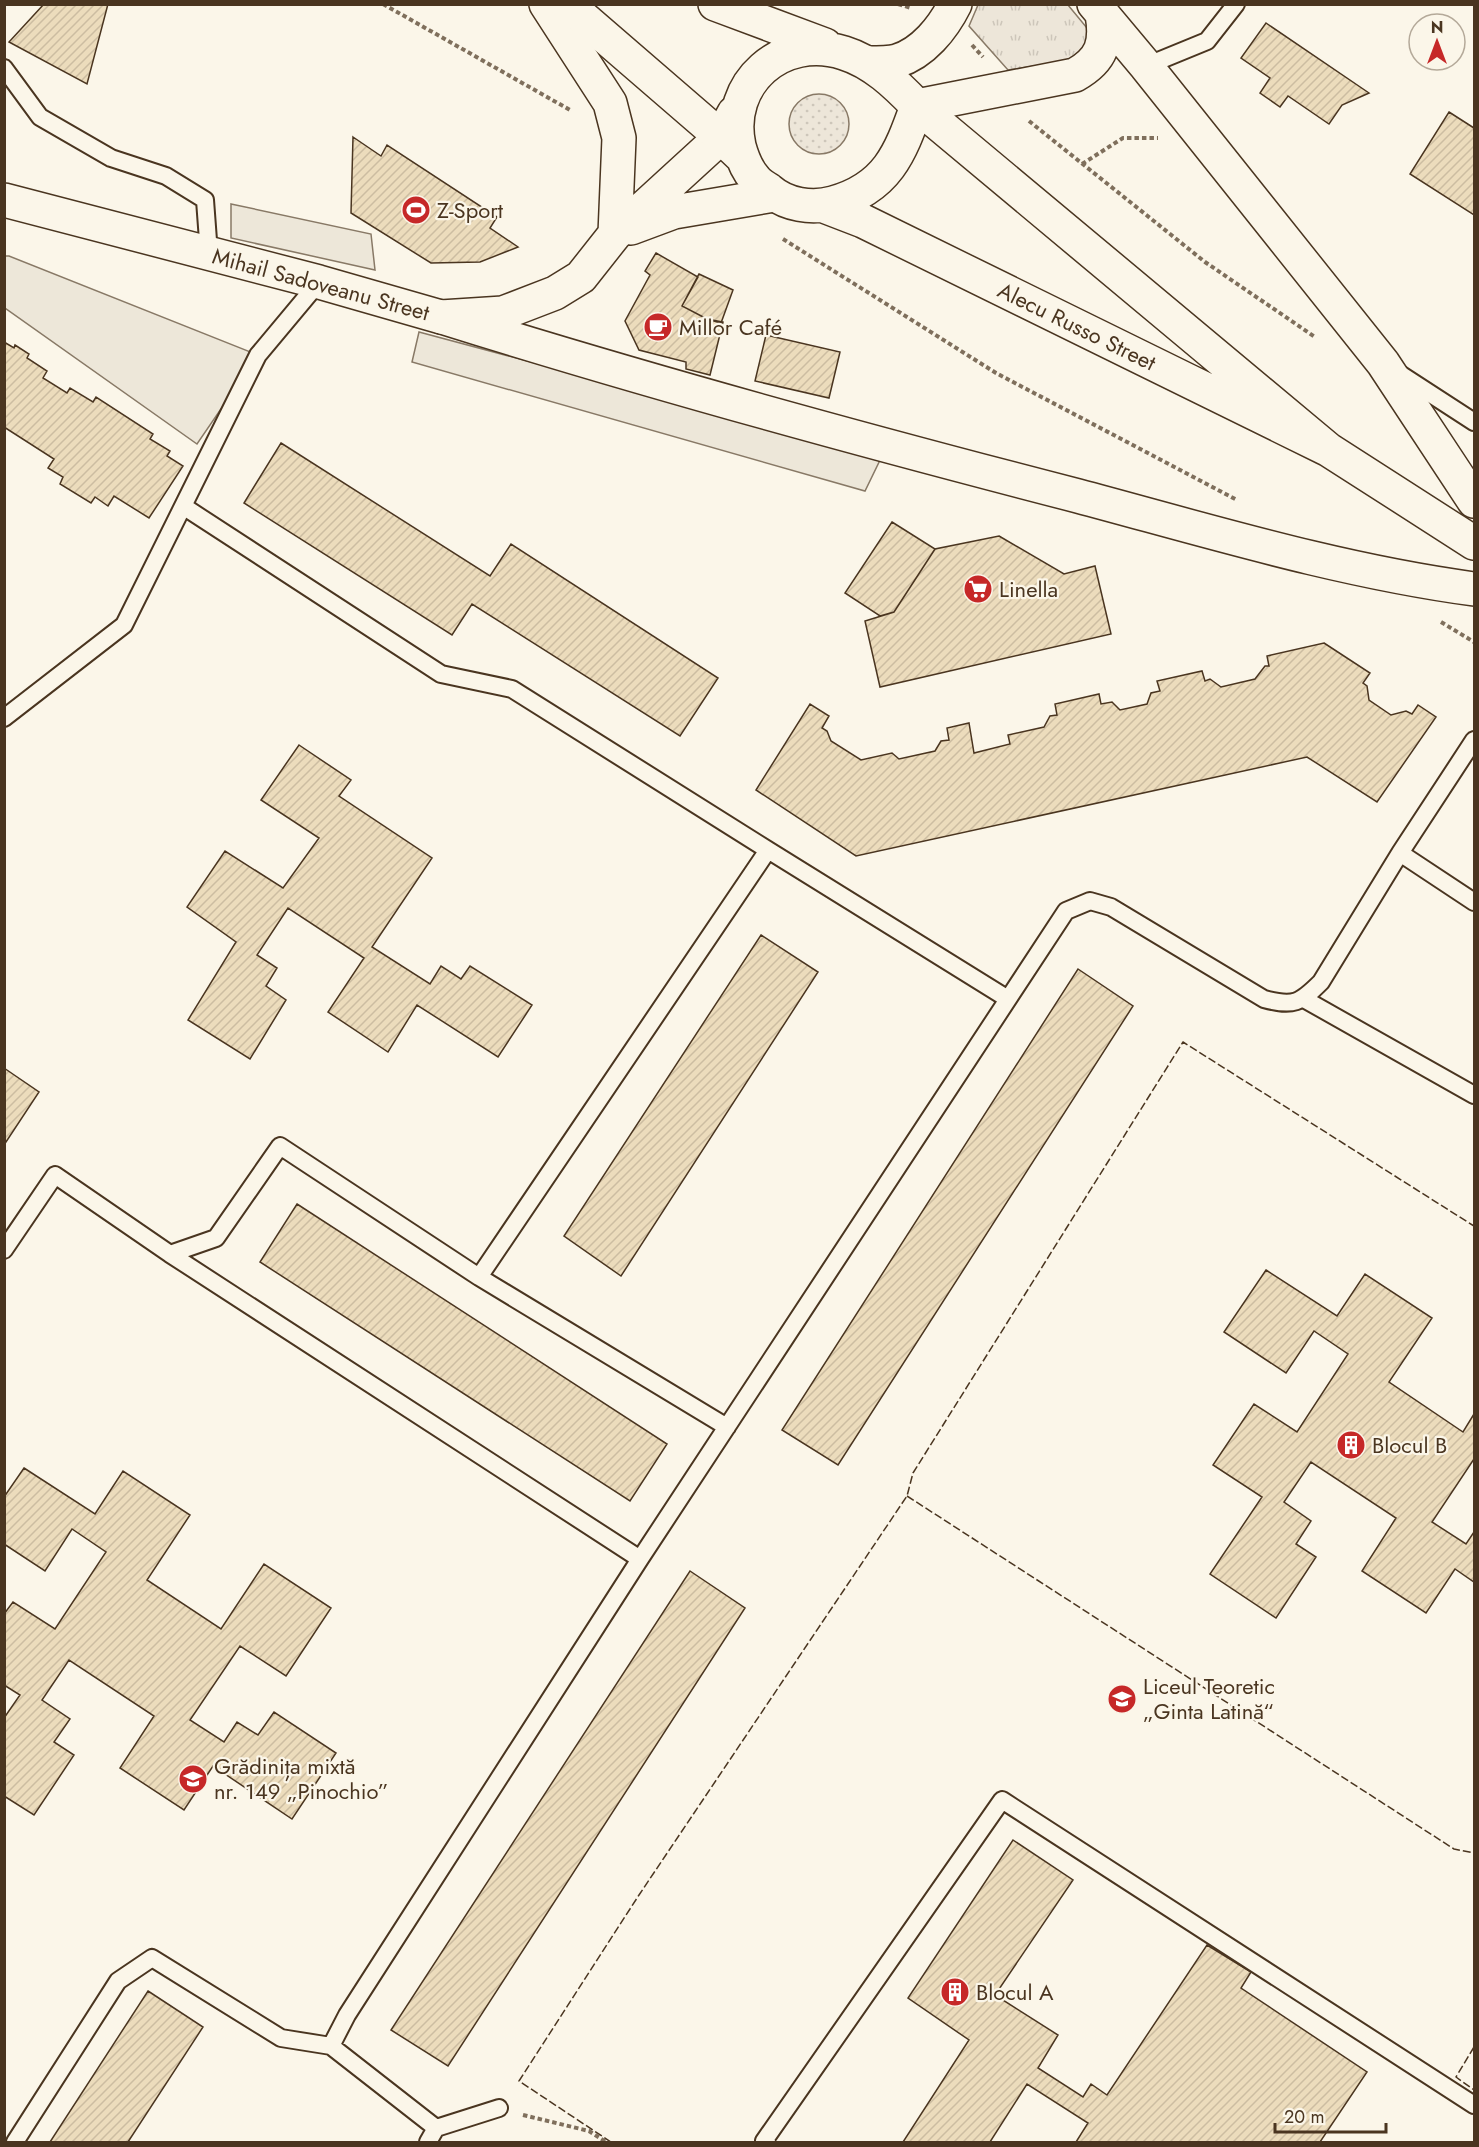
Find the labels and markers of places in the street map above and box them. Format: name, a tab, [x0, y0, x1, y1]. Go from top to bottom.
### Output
sports icon: Z-Sport	[400, 194, 432, 226]
place label: Z-Sport	[437, 194, 504, 226]
cafe icon: Millor Café	[642, 311, 674, 343]
place label: Millor Café	[679, 311, 782, 343]
supermarket icon: Linella	[962, 573, 994, 605]
place label: Linella	[999, 573, 1058, 605]
building icon: Blocul B	[1335, 1429, 1367, 1461]
place label: Blocul B	[1372, 1429, 1447, 1461]
place label: Liceul Teoretic „Ginta Latină“	[1143, 1670, 1275, 1727]
school or university icon: Liceul Teoretic „Ginta Latină“	[1106, 1683, 1138, 1715]
place label: Grădinița mixtă nr. 149 „Pinochio”	[214, 1750, 388, 1807]
school or university icon: Grădinița mixtă nr. 149 „Pinochio”	[177, 1763, 209, 1795]
building icon: Blocul A	[939, 1976, 971, 2008]
place label: Blocul A	[976, 1976, 1054, 2008]

